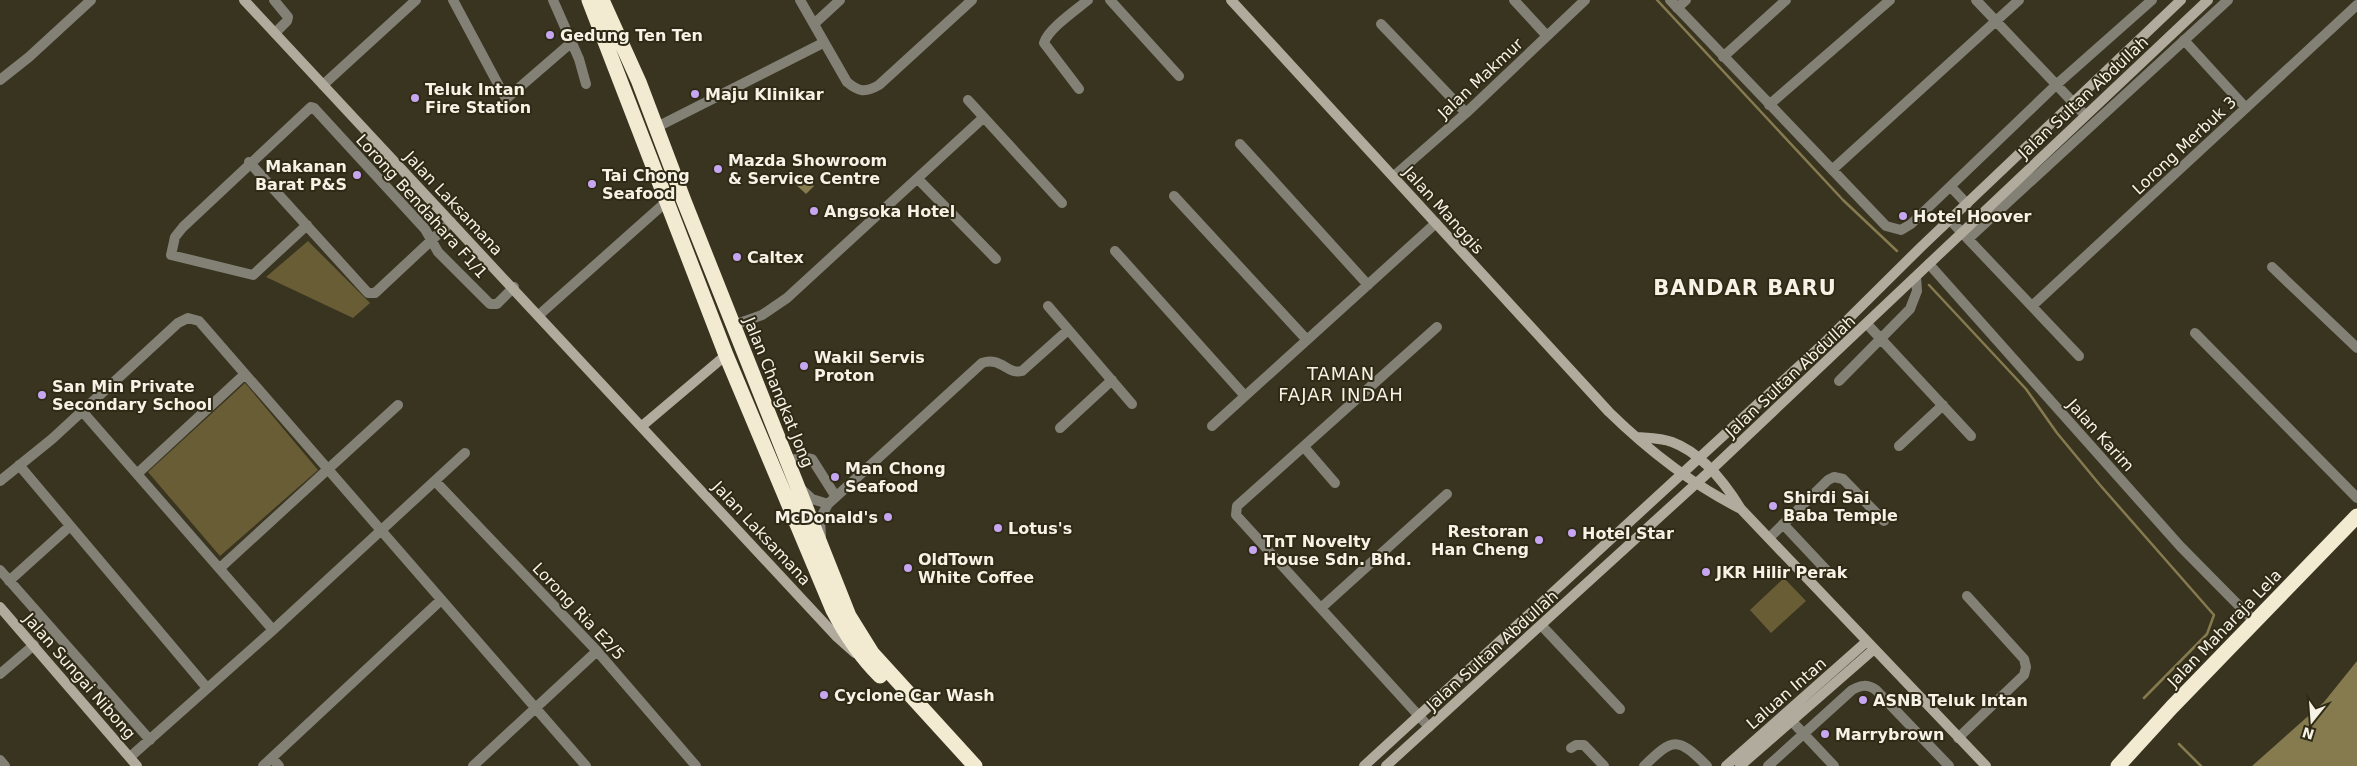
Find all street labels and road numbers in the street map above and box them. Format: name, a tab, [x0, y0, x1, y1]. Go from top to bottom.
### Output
street label: Jalan Sultan Abdullah	[2014, 32, 2152, 163]
street label: Jalan Makmur	[1433, 34, 1527, 123]
street label: Lorong Merbuk 3	[2129, 92, 2240, 198]
street label: Lorong Bendahara F1/1	[352, 130, 491, 282]
street label: Jalan Laksamana	[400, 147, 507, 259]
street label: Jalan Manggis	[1399, 162, 1488, 258]
street label: Jalan Sultan Abdullah	[1721, 311, 1859, 442]
street label: Jalan Changkat Jong	[739, 313, 817, 470]
street label: Jalan Karim	[2063, 395, 2138, 475]
street label: Jalan Laksamana	[708, 477, 815, 589]
street label: Lorong Ria E2/5	[529, 559, 629, 664]
street label: Jalan Maharaja Lela	[2163, 566, 2285, 692]
street label: Jalan Sultan Abdullah	[1422, 586, 1562, 715]
street label: Jalan Sungai Nibong	[19, 609, 139, 743]
street label: Laluan Intan	[1743, 654, 1830, 733]

